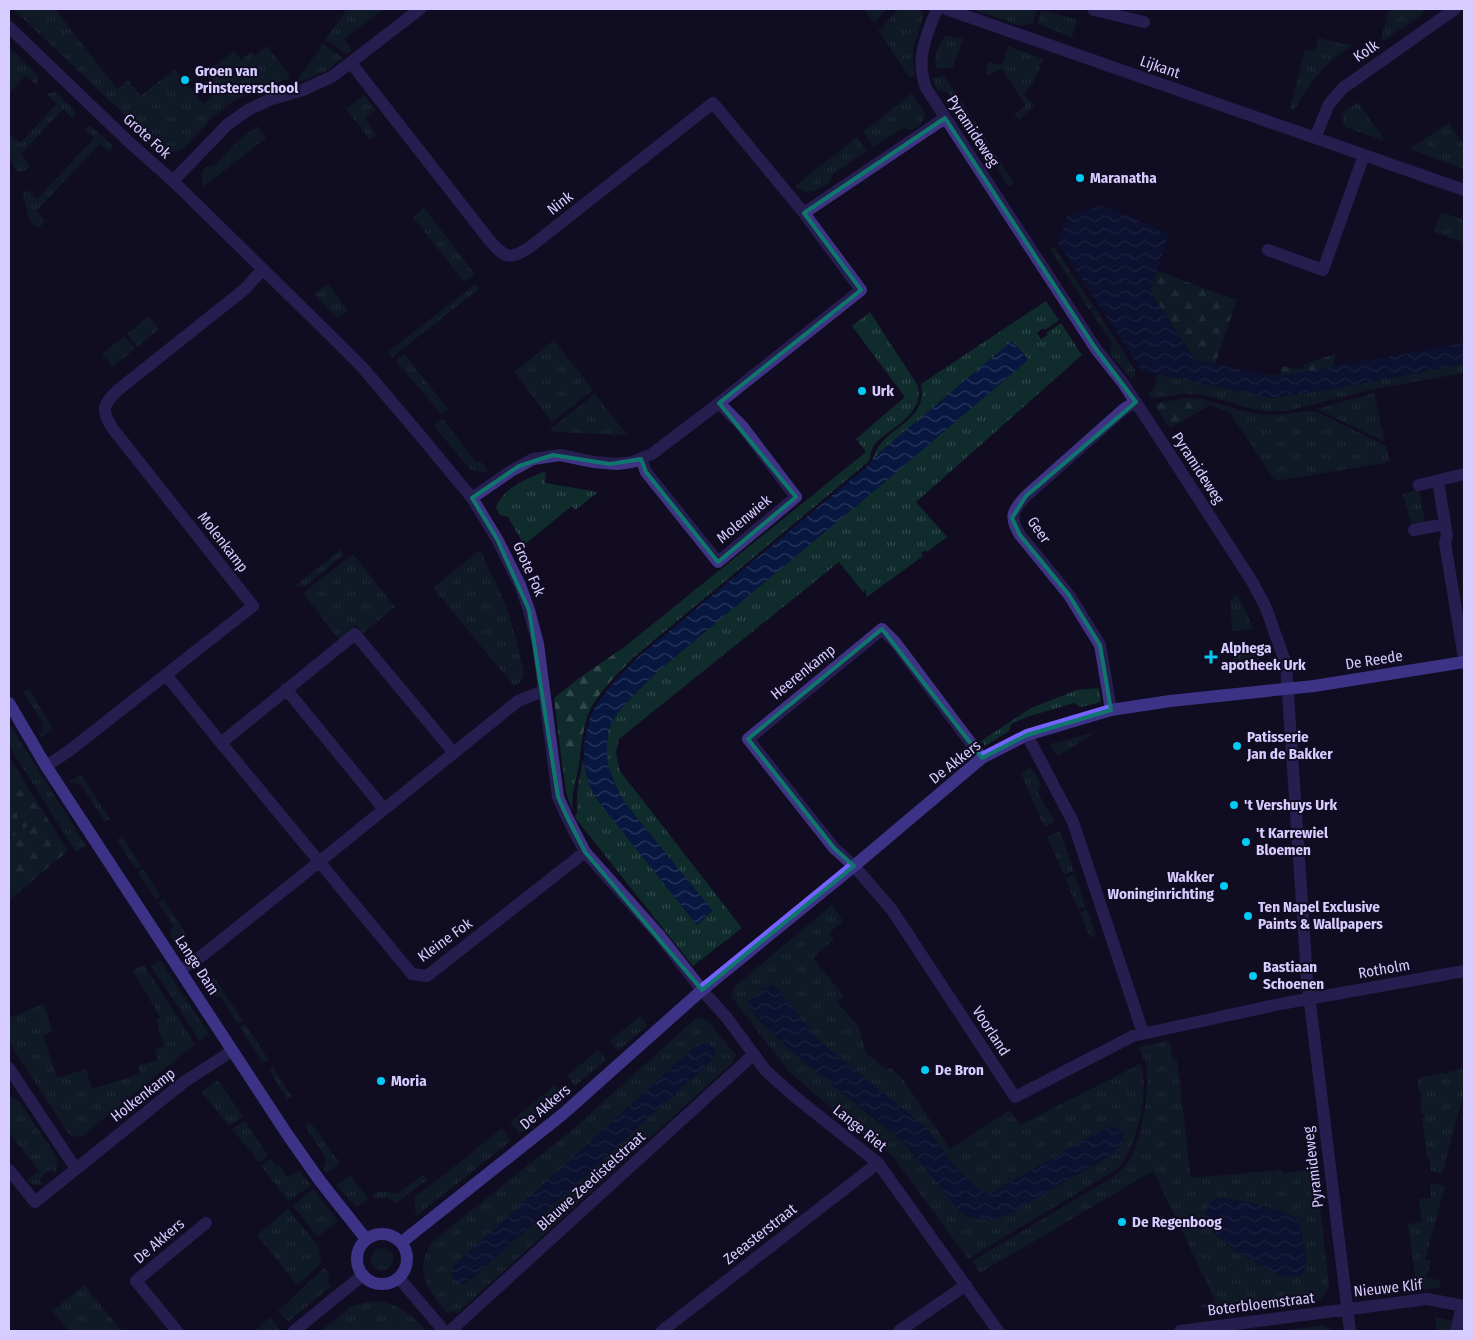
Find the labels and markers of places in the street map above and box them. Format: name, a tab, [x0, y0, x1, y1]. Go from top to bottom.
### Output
place label: Groen van Prinstererschool	[195, 62, 299, 97]
marker: Groen van Prinstererschool	[179, 74, 191, 86]
place label: Maranatha	[1090, 169, 1157, 187]
marker: Maranatha	[1074, 172, 1086, 184]
place label: Urk	[872, 382, 894, 400]
marker: Urk	[856, 385, 868, 397]
place label: Alphega apotheek Urk	[1220, 639, 1306, 674]
marker: Alphega apotheek Urk	[1205, 651, 1217, 663]
place label: Patisserie Jan de Bakker	[1246, 728, 1333, 763]
marker: Patisserie Jan de Bakker	[1231, 740, 1243, 752]
place label: 't Vershuys Urk	[1244, 796, 1338, 814]
marker: 't Vershuys Urk	[1228, 799, 1240, 811]
place label: 't Karrewiel Bloemen	[1256, 824, 1329, 859]
marker: 't Karrewiel Bloemen	[1240, 836, 1252, 848]
place label: Wakker Woninginrichting	[1107, 868, 1215, 903]
marker: Wakker Woninginrichting	[1218, 880, 1230, 892]
place label: Ten Napel Exclusive Paints & Wallpapers	[1258, 898, 1383, 933]
marker: Ten Napel Exclusive Paints & Wallpapers	[1242, 910, 1254, 922]
place label: Bastiaan Schoenen	[1263, 958, 1324, 993]
marker: Bastiaan Schoenen	[1247, 970, 1259, 982]
place label: De Bron	[935, 1061, 984, 1079]
marker: De Bron	[919, 1064, 931, 1076]
place label: Moria	[391, 1072, 427, 1090]
marker: Moria	[375, 1075, 387, 1087]
place label: De Regenboog	[1132, 1213, 1222, 1231]
marker: De Regenboog	[1116, 1216, 1128, 1228]

